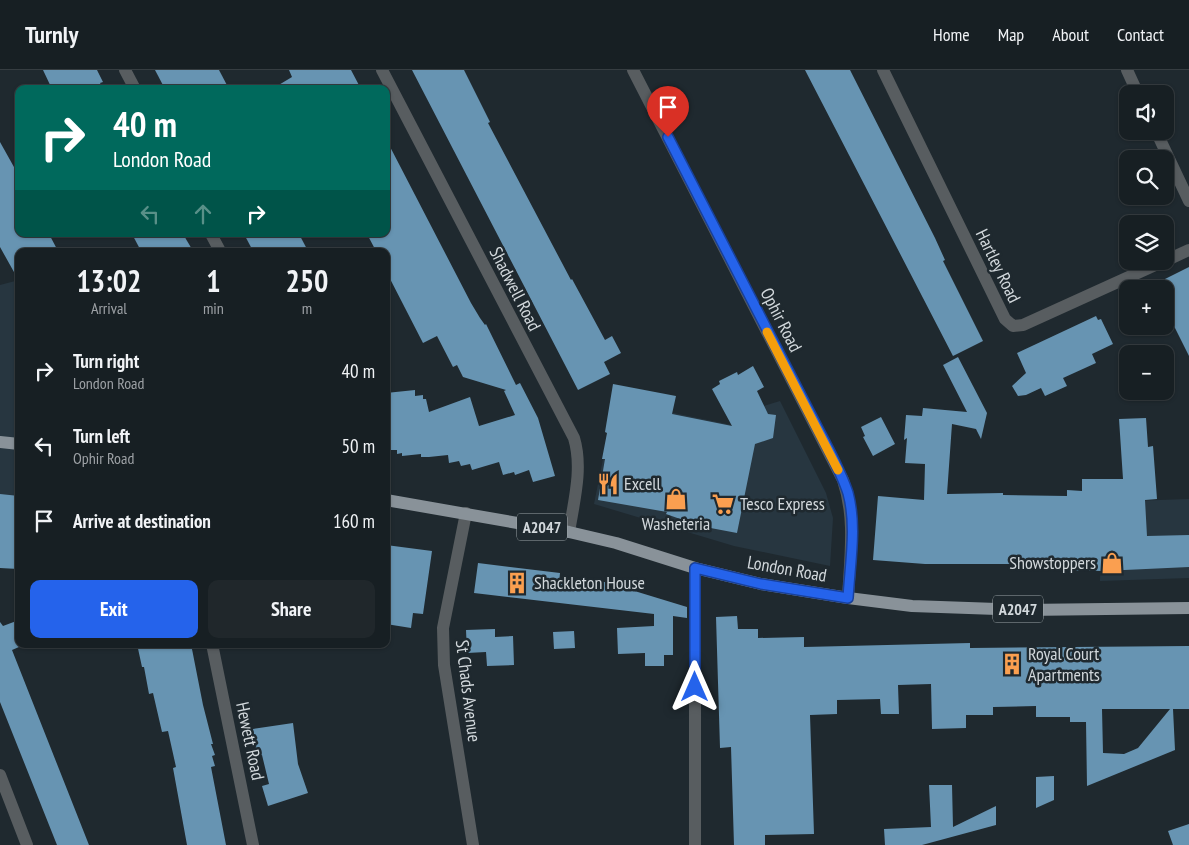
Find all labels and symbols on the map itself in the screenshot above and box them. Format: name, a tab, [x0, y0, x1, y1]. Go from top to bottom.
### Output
pin	[647, 86, 689, 137]
street label: Hartley Road	[971, 225, 1026, 306]
street label: Shadwell Road	[484, 243, 546, 335]
street label: Ophir Road	[756, 284, 807, 356]
restaurant icon: Excell	[595, 471, 621, 497]
place label: Excell	[624, 472, 662, 495]
shop icon: Washeteria	[663, 486, 689, 512]
supermarket icon: Tesco Express	[710, 491, 736, 517]
place label: Tesco Express	[740, 492, 825, 515]
place label: Washeteria	[642, 512, 710, 535]
road number: A2047	[517, 514, 567, 541]
street label: London Road	[746, 550, 829, 587]
shop icon: Showstoppers	[1099, 550, 1125, 576]
place label: Showstoppers	[1009, 551, 1096, 574]
building icon: Shackleton House	[504, 570, 530, 596]
place label: Shackleton House	[534, 571, 645, 594]
road number: A2047	[993, 596, 1043, 622]
street label: St Chads Avenue	[451, 639, 486, 743]
place label: Royal Court Apartments	[1028, 642, 1100, 686]
building icon: Royal Court Apartments	[999, 651, 1025, 677]
position arrow	[668, 660, 720, 712]
street label: Hewett Road	[231, 700, 270, 782]

